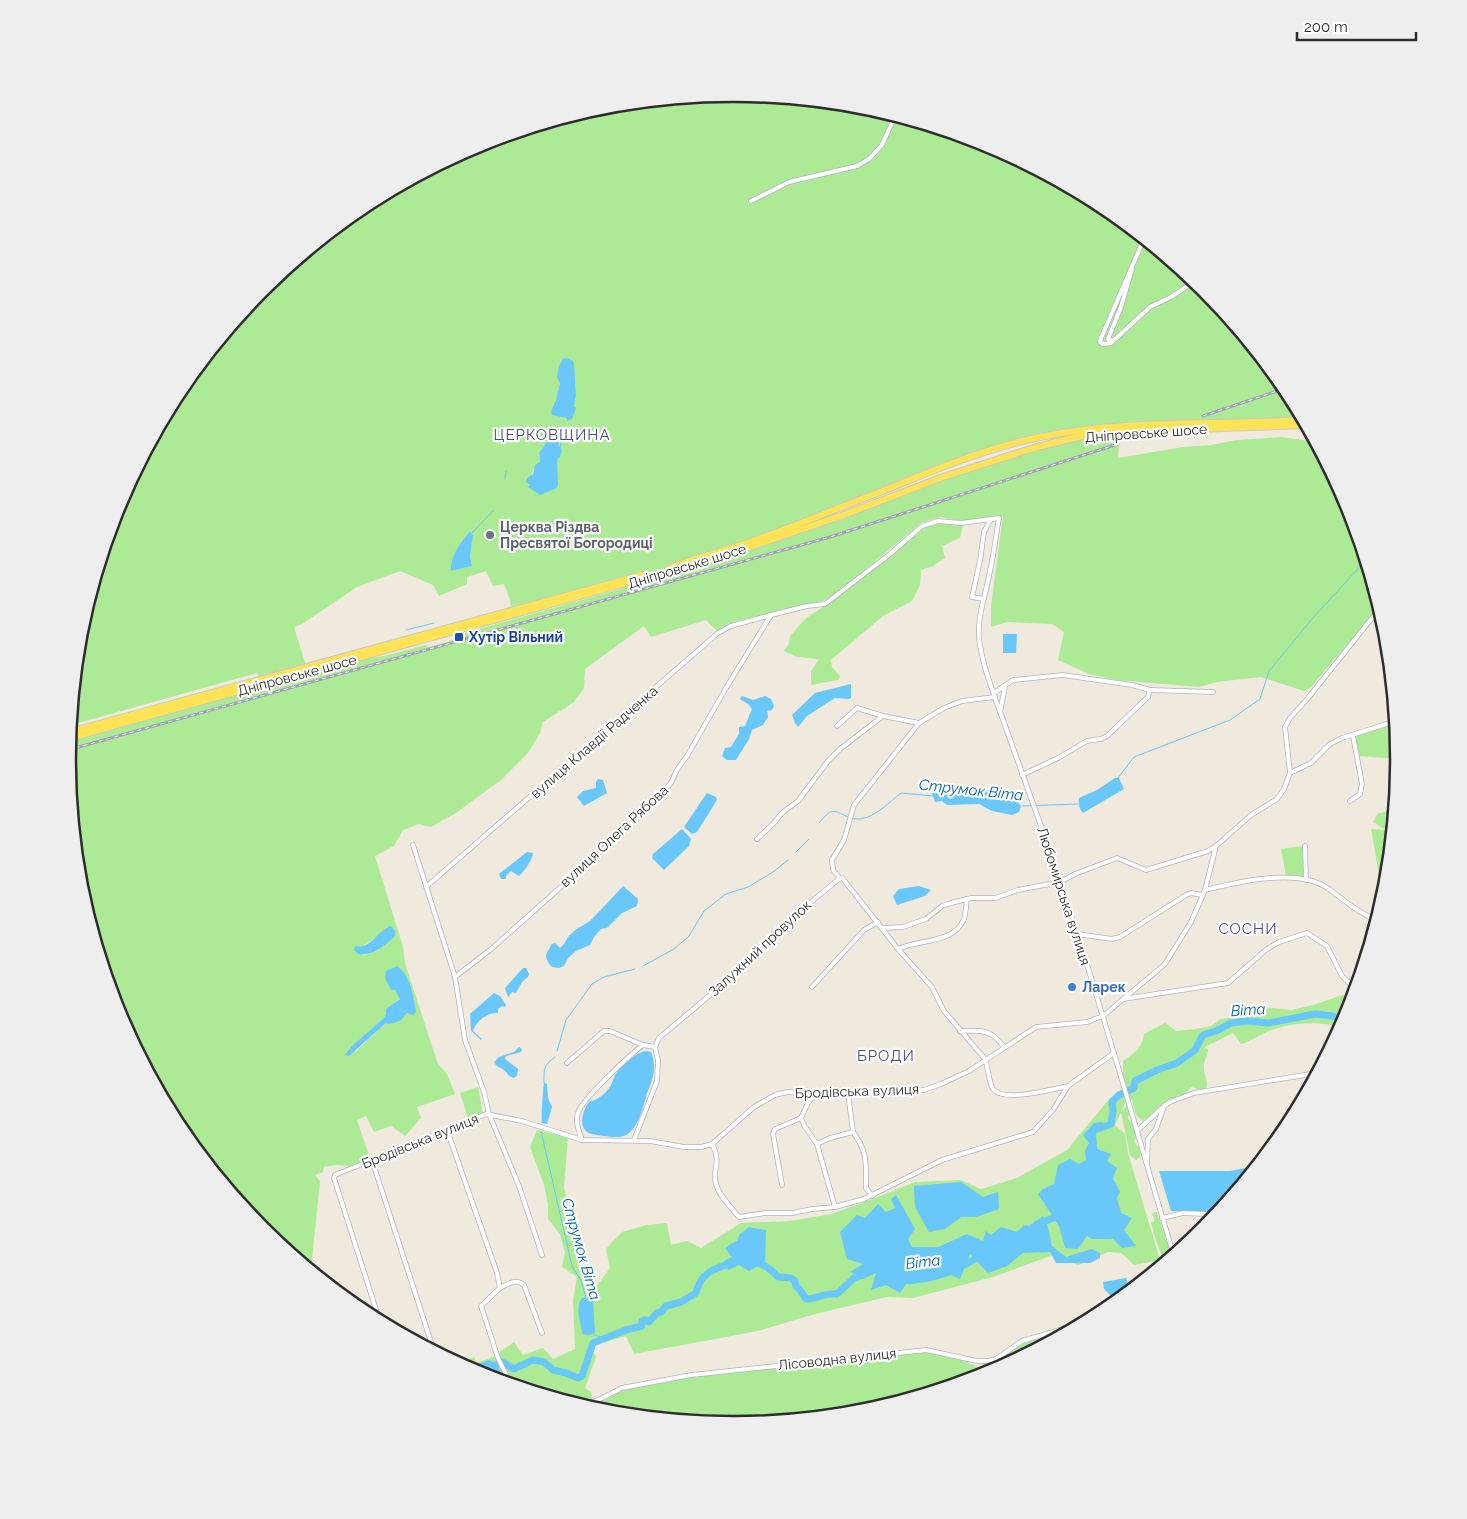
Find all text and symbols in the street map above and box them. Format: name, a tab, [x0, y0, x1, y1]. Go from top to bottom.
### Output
scale bar	[1297, 10, 1416, 42]
text: 200 m	[1304, 18, 1348, 36]
street label: Дніпровське шосе	[1084, 421, 1208, 445]
district label: ЦЕРКОВЩИНА	[493, 426, 611, 444]
place label: Церква Різдва Пресвятої Богородиці	[500, 519, 653, 551]
marker: Церква Різдва Пресвятої Богородиці	[484, 529, 496, 541]
street label: Дніпровське шосе	[626, 540, 748, 592]
place label: Хутір Вільний	[468, 629, 563, 645]
marker: Хутір Вільний	[453, 631, 465, 643]
street label: Дніпровське шосе	[236, 651, 358, 699]
street label: вулиця Клавдії Радченка	[527, 683, 661, 801]
water label: Струмок Віта	[918, 776, 1024, 804]
street label: вулиця Олега Рябова	[557, 782, 671, 890]
street label: Любомирська вулиця	[1034, 825, 1094, 967]
street label: Залужний провулок	[706, 897, 814, 999]
district label: СОСНИ	[1218, 920, 1278, 938]
place label: Ларек	[1082, 979, 1126, 995]
marker: Ларек	[1066, 981, 1078, 993]
water label: Віта	[1230, 1000, 1266, 1020]
district label: БРОДИ	[857, 1047, 915, 1065]
street label: Бродівська вулиця	[795, 1081, 919, 1101]
street label: Бродівська вулиця	[359, 1110, 481, 1172]
water label: Струмок Віта	[558, 1196, 604, 1302]
water label: Віта	[905, 1251, 941, 1273]
street label: Лісоводна вулиця	[777, 1345, 897, 1373]

